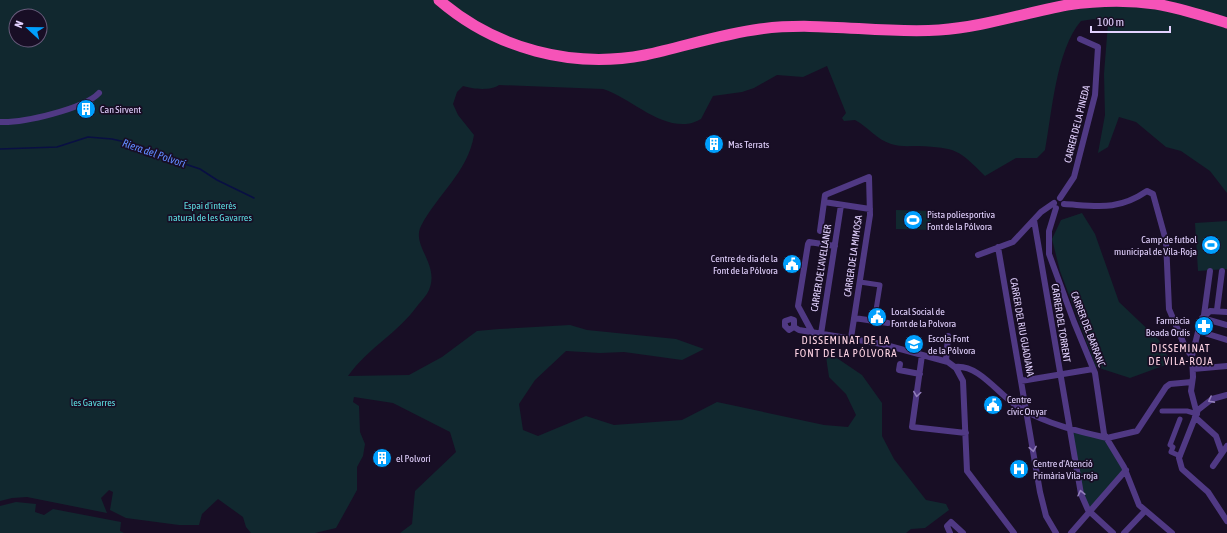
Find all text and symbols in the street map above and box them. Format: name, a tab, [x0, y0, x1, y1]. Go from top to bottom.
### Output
north arrow	[8, 8, 48, 48]
scale bar	[1091, 8, 1170, 34]
text: 100 m	[1097, 15, 1124, 29]
text: N	[12, 19, 26, 30]
street label: CARRER DE LA PINEDA	[1062, 84, 1092, 164]
building icon: Can Sirvent	[75, 98, 97, 120]
place label: Can Sirvent	[100, 104, 141, 115]
building icon: Mas Terrats	[703, 133, 725, 155]
water label: Riera del Polvorí	[121, 137, 188, 170]
place label: Mas Terrats	[728, 139, 770, 150]
park label: Espai d'interès natural de les Gavarres	[168, 200, 252, 223]
sports icon: Pista poliesportiva Font de la Pólvora	[902, 209, 924, 231]
place label: Pista poliesportiva Font de la Pólvora	[927, 209, 995, 232]
street label: CARRER DE LA MIMOSA	[842, 214, 864, 298]
street label: CARRER DE L'AVELLANER	[809, 224, 833, 312]
place label: Camp de futbol municipal de Vila-Roja	[1114, 234, 1197, 257]
sports icon: Camp de futbol municipal de Vila-Roja	[1200, 234, 1222, 256]
place label: Centre de dia de la Font de la Pólvora	[711, 253, 778, 276]
public building icon: Centre de dia de la Font de la Pólvora	[781, 253, 803, 275]
street label: CARRER DEL RIU GUADIANA	[1008, 277, 1036, 377]
street label: CARRER DEL TORRENT	[1049, 283, 1073, 364]
street label: CARRER DEL BARRANC	[1069, 290, 1108, 369]
public building icon: Local Social de Font de la Polvora	[866, 306, 888, 328]
place label: Local Social de Font de la Polvora	[891, 306, 956, 329]
place label: Farmàcia Boada Ordis	[1146, 315, 1190, 338]
pharmacy icon: Farmàcia Boada Ordis	[1193, 315, 1215, 337]
school or university icon: Escola Font de la Pólvora	[903, 333, 925, 355]
place label: Escola Font de la Pólvora	[928, 333, 976, 356]
district label: DISSEMINAT DE LA FONT DE LA PÓLVORA	[794, 334, 898, 359]
district label: DISSEMINAT DE VILA-ROJA	[1148, 342, 1214, 367]
one-way arrow	[913, 390, 922, 397]
public building icon: Centre cívic Onyar	[982, 394, 1004, 416]
place label: Centre cívic Onyar	[1007, 394, 1048, 417]
one-way arrow	[1208, 395, 1216, 403]
park label: les Gavarres	[71, 397, 116, 408]
one-way arrow	[1028, 446, 1036, 452]
building icon: el Polvorí	[371, 447, 393, 469]
place label: el Polvorí	[396, 453, 431, 464]
hospital icon: Centre d'Atenció Primària Vila-roja	[1008, 458, 1030, 480]
place label: Centre d'Atenció Primària Vila-roja	[1033, 458, 1098, 481]
one-way arrow	[1077, 490, 1085, 496]

